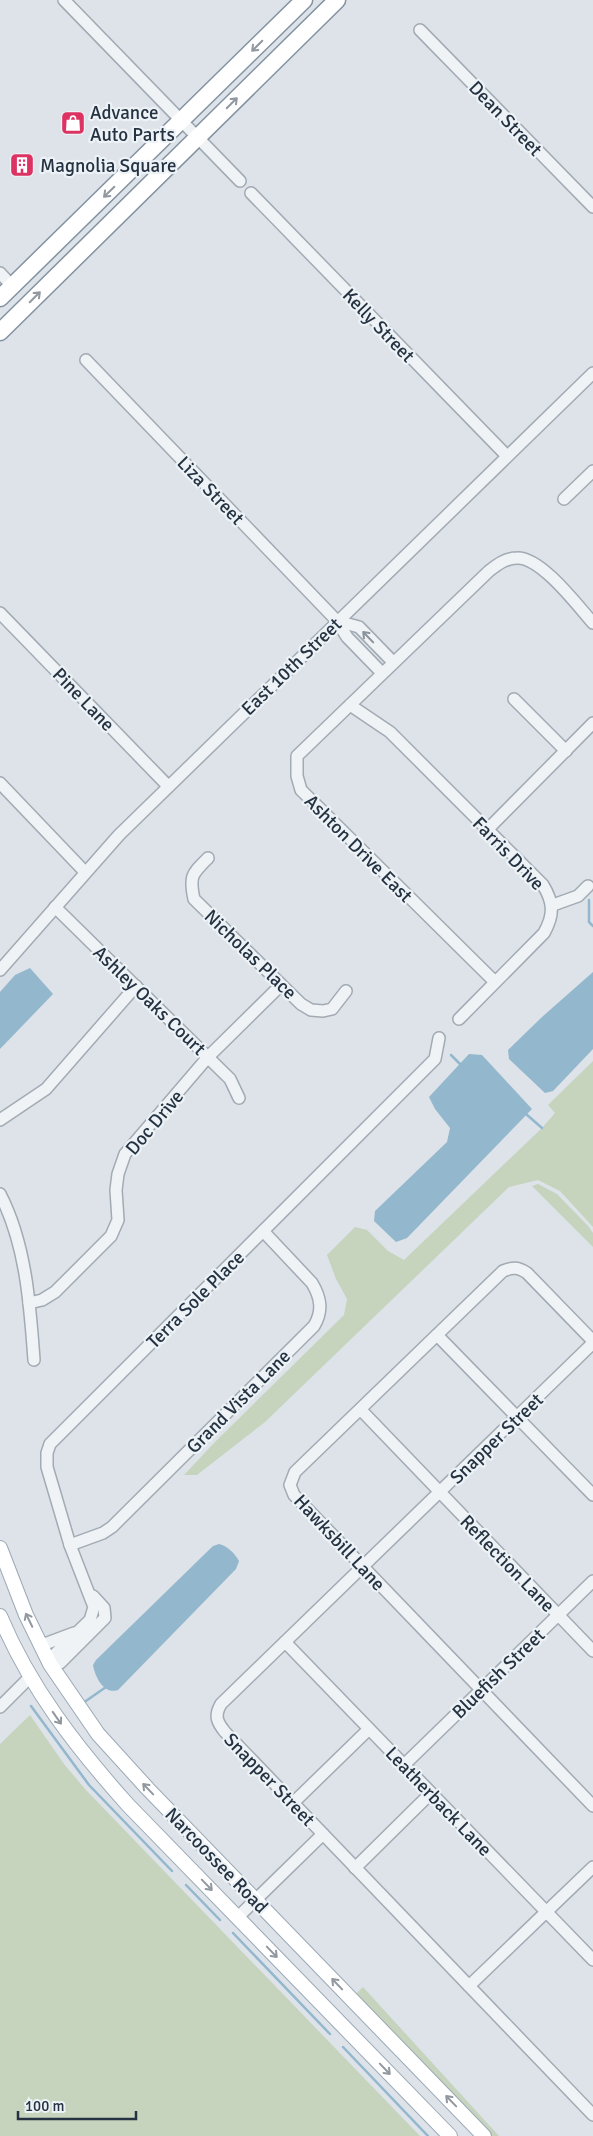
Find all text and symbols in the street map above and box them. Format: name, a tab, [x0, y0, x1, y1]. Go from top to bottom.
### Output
one-way arrow	[251, 40, 263, 52]
street label: Dean Street	[463, 76, 547, 162]
one-way arrow	[226, 97, 238, 110]
place label: Advance Auto Parts	[90, 101, 175, 147]
shop icon: Advance Auto Parts	[60, 110, 86, 136]
building icon: Magnolia Square	[9, 152, 35, 178]
place label: Magnolia Square	[40, 154, 176, 178]
one-way arrow	[103, 185, 115, 197]
street label: Kelly Street	[337, 284, 420, 368]
one-way arrow	[29, 291, 41, 303]
street label: Liza Street	[172, 451, 249, 530]
street label: East 10th Street	[236, 612, 347, 721]
one-way arrow	[362, 631, 374, 643]
street label: Pine Lane	[47, 663, 119, 737]
street label: Ashton Drive East	[299, 790, 418, 908]
street label: Farris Drive	[467, 812, 549, 896]
street label: Nicholas Place	[199, 905, 302, 1005]
street label: Ashley Oaks Court	[88, 941, 211, 1061]
street label: Doc Drive	[121, 1085, 189, 1160]
street label: Terra Sole Place	[142, 1246, 250, 1354]
street label: Grand Vista Lane	[182, 1345, 296, 1459]
street label: Snapper Street	[445, 1388, 549, 1489]
street label: Hawksbill Lane	[288, 1489, 390, 1596]
street label: Reflection Lane	[455, 1510, 560, 1617]
one-way arrow	[24, 1613, 33, 1628]
street label: Bluefish Street	[447, 1623, 550, 1724]
one-way arrow	[52, 1711, 62, 1725]
street label: Snapper Street	[219, 1728, 320, 1832]
street label: Leatherback Lane	[380, 1742, 497, 1862]
one-way arrow	[142, 1783, 154, 1796]
street label: Narcoossee Road	[160, 1803, 273, 1919]
one-way arrow	[201, 1879, 213, 1892]
one-way arrow	[266, 1946, 278, 1958]
one-way arrow	[332, 1979, 344, 1991]
one-way arrow	[379, 2062, 391, 2075]
scale bar	[18, 2088, 135, 2120]
one-way arrow	[444, 2095, 457, 2107]
text: 100 m	[25, 2097, 65, 2115]

